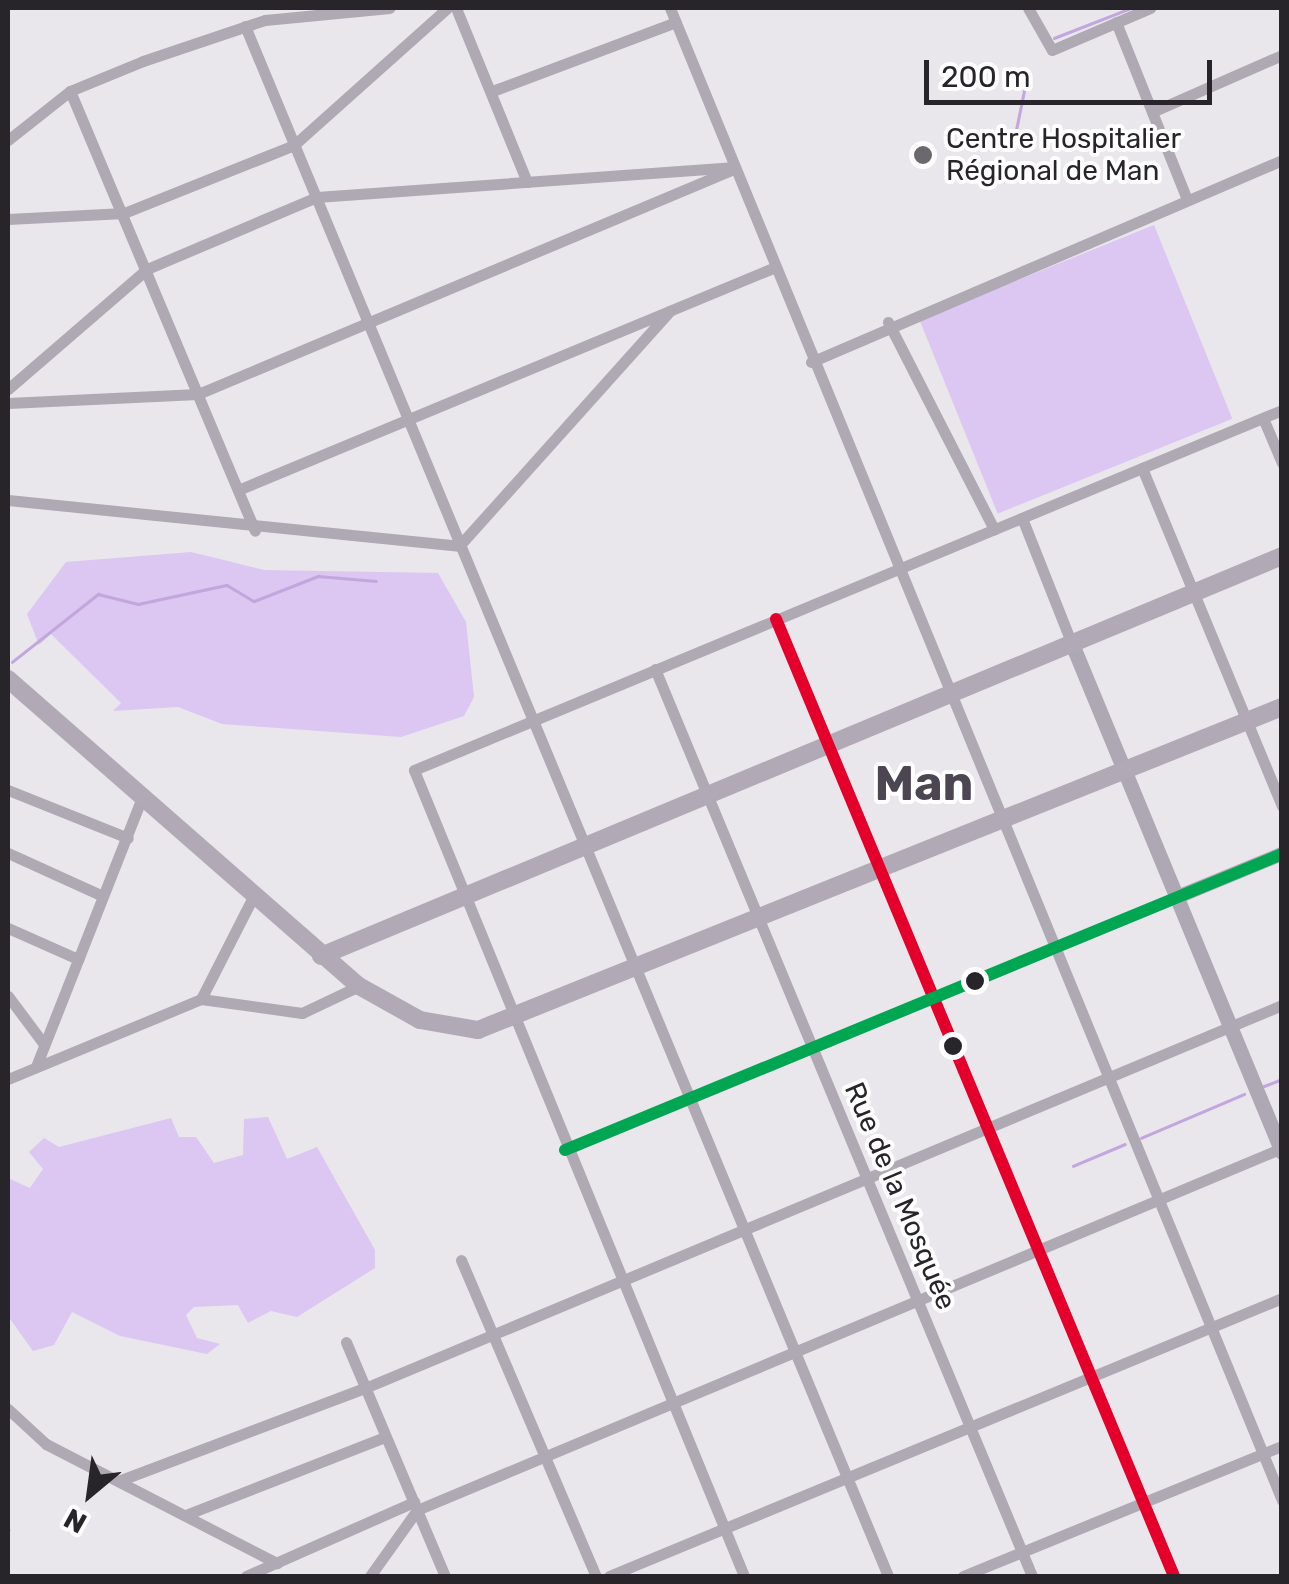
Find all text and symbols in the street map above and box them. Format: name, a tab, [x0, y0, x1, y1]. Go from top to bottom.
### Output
scale bar	[929, 40, 1216, 102]
text: 200 m	[941, 59, 1031, 95]
place label: Centre Hospitalier Régional de Man	[946, 122, 1181, 188]
marker: Centre Hospitalier Régional de Man	[910, 142, 936, 168]
district label: Man	[875, 755, 973, 813]
unlabelled marker	[965, 971, 985, 991]
unlabelled marker	[943, 1036, 963, 1056]
street label: Rue de la Mosquée	[837, 1077, 963, 1315]
north arrow	[40, 1444, 140, 1544]
text: N	[58, 1501, 92, 1540]

